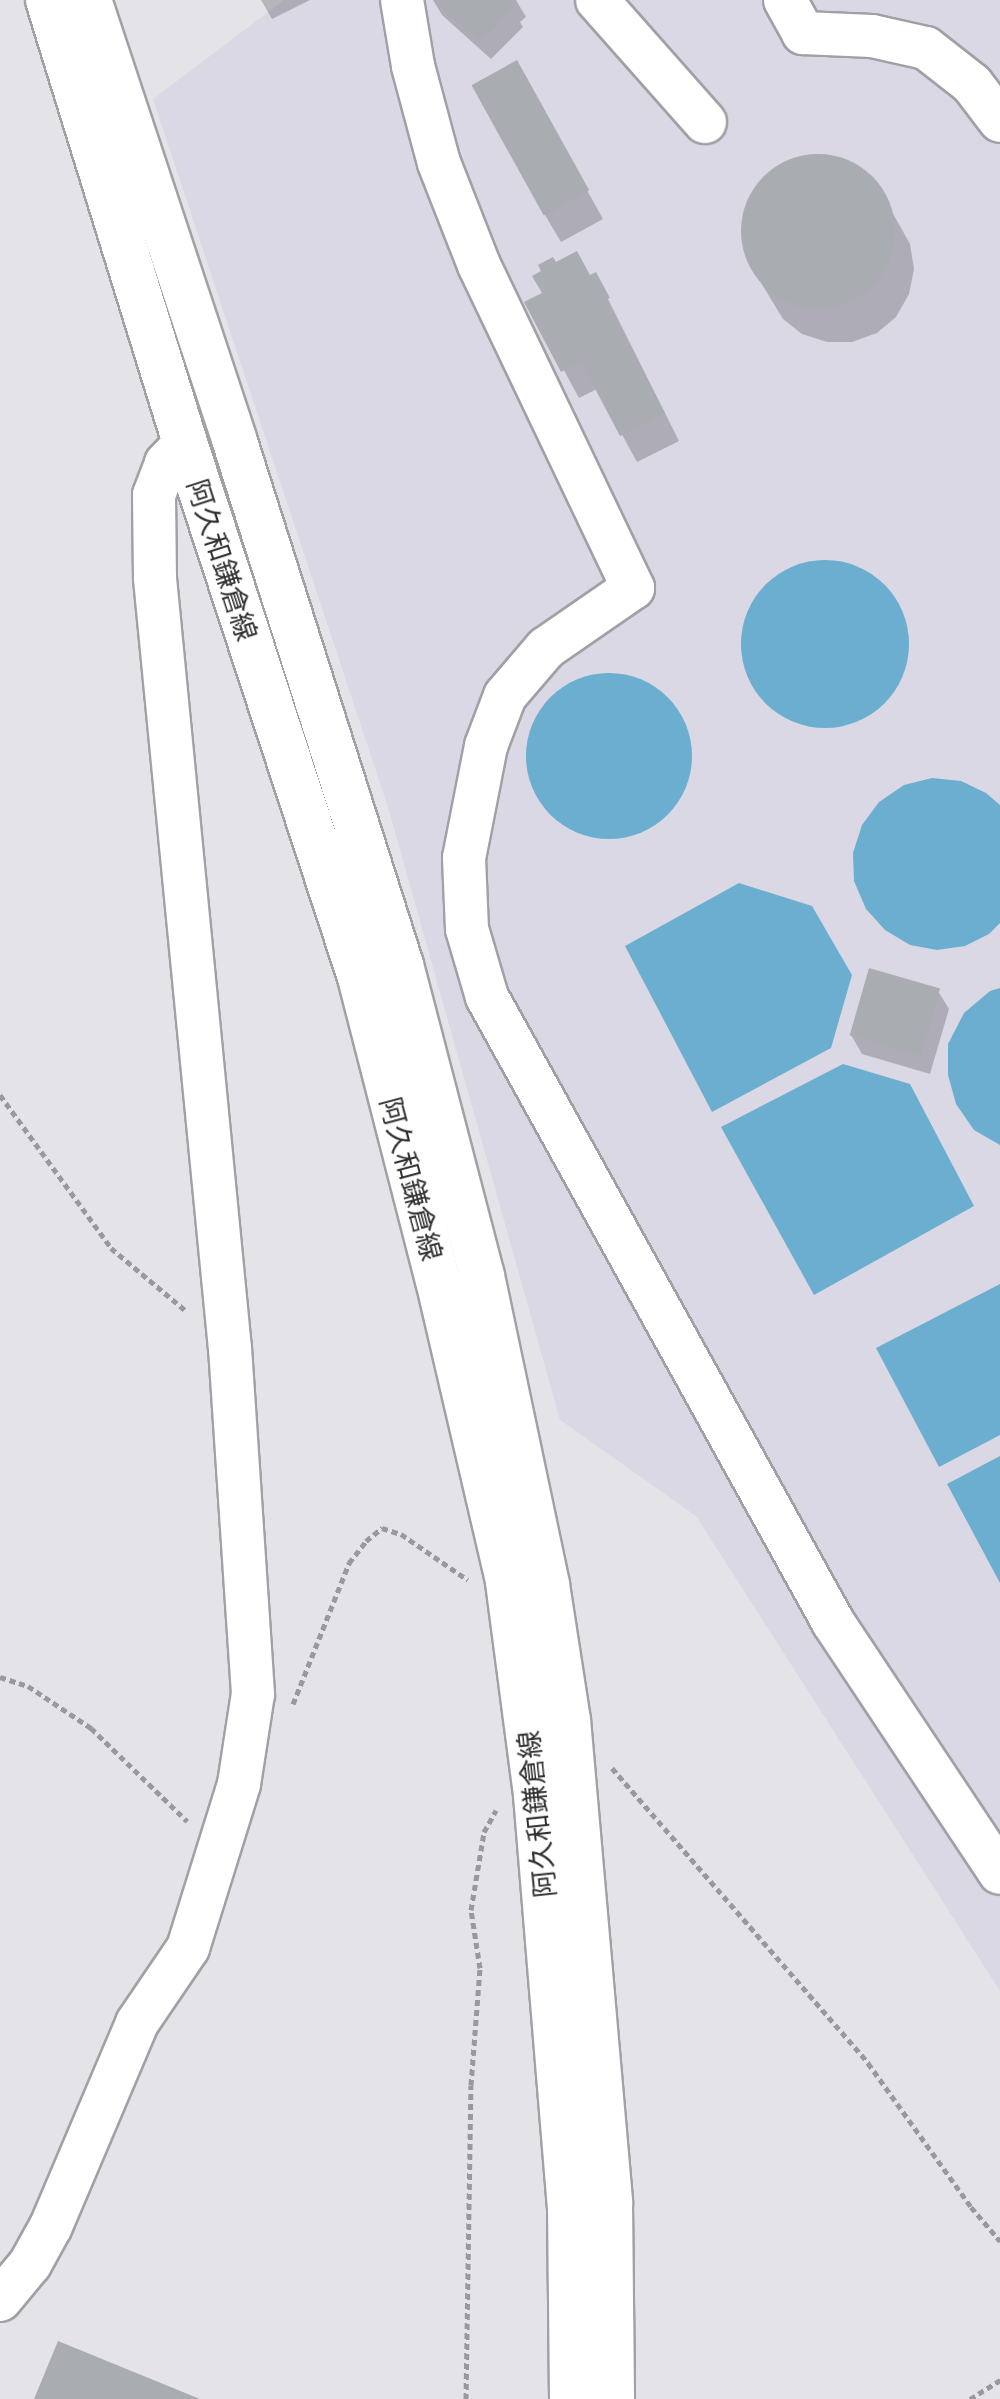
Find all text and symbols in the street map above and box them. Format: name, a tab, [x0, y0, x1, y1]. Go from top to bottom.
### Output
street label: 阿久和鎌倉線	[181, 475, 265, 645]
street label: 阿久和鎌倉線	[374, 1094, 450, 1264]
street label: 阿久和鎌倉線	[511, 1729, 561, 1899]

